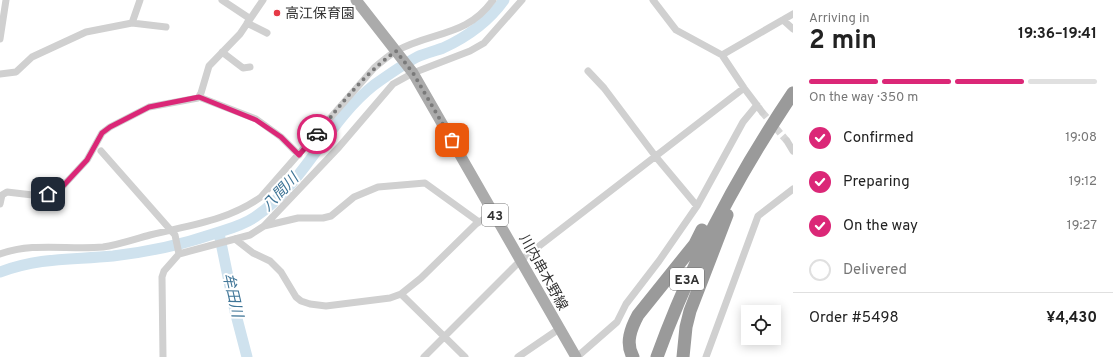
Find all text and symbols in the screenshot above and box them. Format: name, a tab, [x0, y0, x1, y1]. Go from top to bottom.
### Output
place label: 高江保育園	[285, 6, 355, 23]
marker: 高江保育園	[272, 8, 282, 18]
text: Arriving in	[809, 11, 870, 27]
text: 2 min	[809, 25, 877, 58]
text: 19:36–19:41	[1018, 25, 1097, 44]
text: On the way · 350 m	[809, 90, 918, 106]
courier	[297, 114, 337, 154]
icon: car	[306, 123, 328, 145]
pin	[435, 123, 469, 157]
icon: check	[809, 127, 831, 149]
icon: bag	[441, 129, 463, 151]
text: Confirmed	[843, 129, 914, 148]
text: 19:08	[1065, 130, 1097, 146]
water label: 八間川	[259, 169, 305, 216]
icon: check	[809, 171, 831, 193]
text: Preparing	[843, 173, 910, 192]
text: 19:12	[1069, 174, 1097, 190]
pin	[31, 177, 65, 211]
icon: home	[37, 183, 59, 205]
road number: 43	[482, 204, 508, 226]
icon: check	[809, 215, 831, 237]
text: On the way	[843, 217, 918, 236]
text: 19:27	[1067, 218, 1097, 234]
street label: 川内串木野線	[515, 232, 570, 314]
text: Delivered	[843, 261, 907, 280]
road number: E3A	[670, 268, 704, 290]
water label: 牟田川	[217, 271, 246, 321]
map controls	[741, 305, 781, 345]
button: locate	[741, 305, 781, 345]
text: Order #5498	[809, 309, 899, 328]
text: ¥4,430	[1046, 309, 1097, 328]

